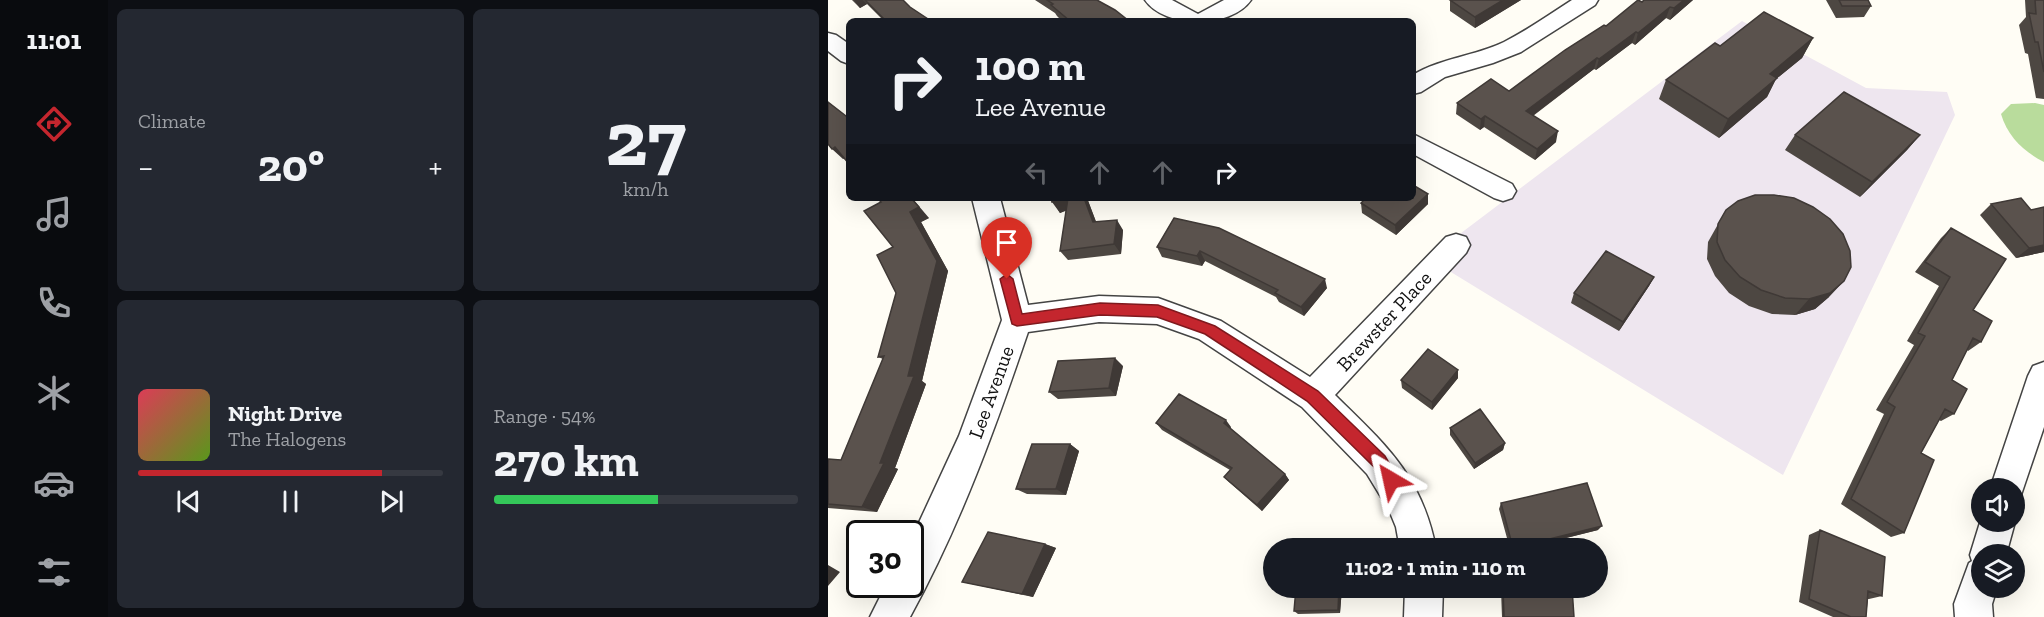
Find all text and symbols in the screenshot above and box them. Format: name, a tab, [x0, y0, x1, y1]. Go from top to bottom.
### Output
text: 11:01	[27, 24, 81, 56]
text: 100 m	[975, 40, 1085, 91]
icon: right	[876, 42, 954, 120]
text: 27	[606, 91, 686, 185]
text: Lee Avenue	[975, 91, 1106, 123]
icon: directions	[33, 103, 75, 145]
text: Climate	[138, 109, 206, 133]
text: 20°	[258, 139, 324, 193]
text: −	[138, 147, 153, 186]
text: +	[429, 147, 443, 186]
icon: left	[1020, 156, 1053, 189]
icon: ahead	[1083, 156, 1116, 189]
icon: ahead	[1146, 156, 1179, 189]
icon: right	[1209, 156, 1242, 189]
text: km/h	[623, 177, 669, 201]
icon: music	[33, 193, 75, 235]
pin	[981, 217, 1032, 279]
icon: arrive	[990, 226, 1023, 259]
street label: Brewster Place	[1332, 266, 1436, 376]
icon: phone	[33, 282, 75, 324]
street label: Lee Avenue	[963, 342, 1019, 442]
icon: climate	[33, 372, 75, 414]
text: Night Drive	[228, 400, 342, 427]
text: Range · 54%	[494, 404, 596, 428]
text: The Halogens	[228, 427, 346, 451]
text: 270 km	[494, 434, 639, 488]
position arrow	[1359, 448, 1423, 512]
icon: car	[33, 462, 75, 504]
map controls	[1971, 478, 2025, 598]
button: sound	[1971, 478, 2025, 532]
icon: previous	[172, 485, 205, 518]
icon: pause	[274, 485, 307, 518]
icon: next	[375, 485, 408, 518]
speed limit sign: 30	[846, 520, 924, 598]
button: layers	[1971, 544, 2025, 598]
icon: filters	[33, 551, 75, 593]
text: 11:02 · 1 min · 110 m	[1345, 554, 1526, 581]

